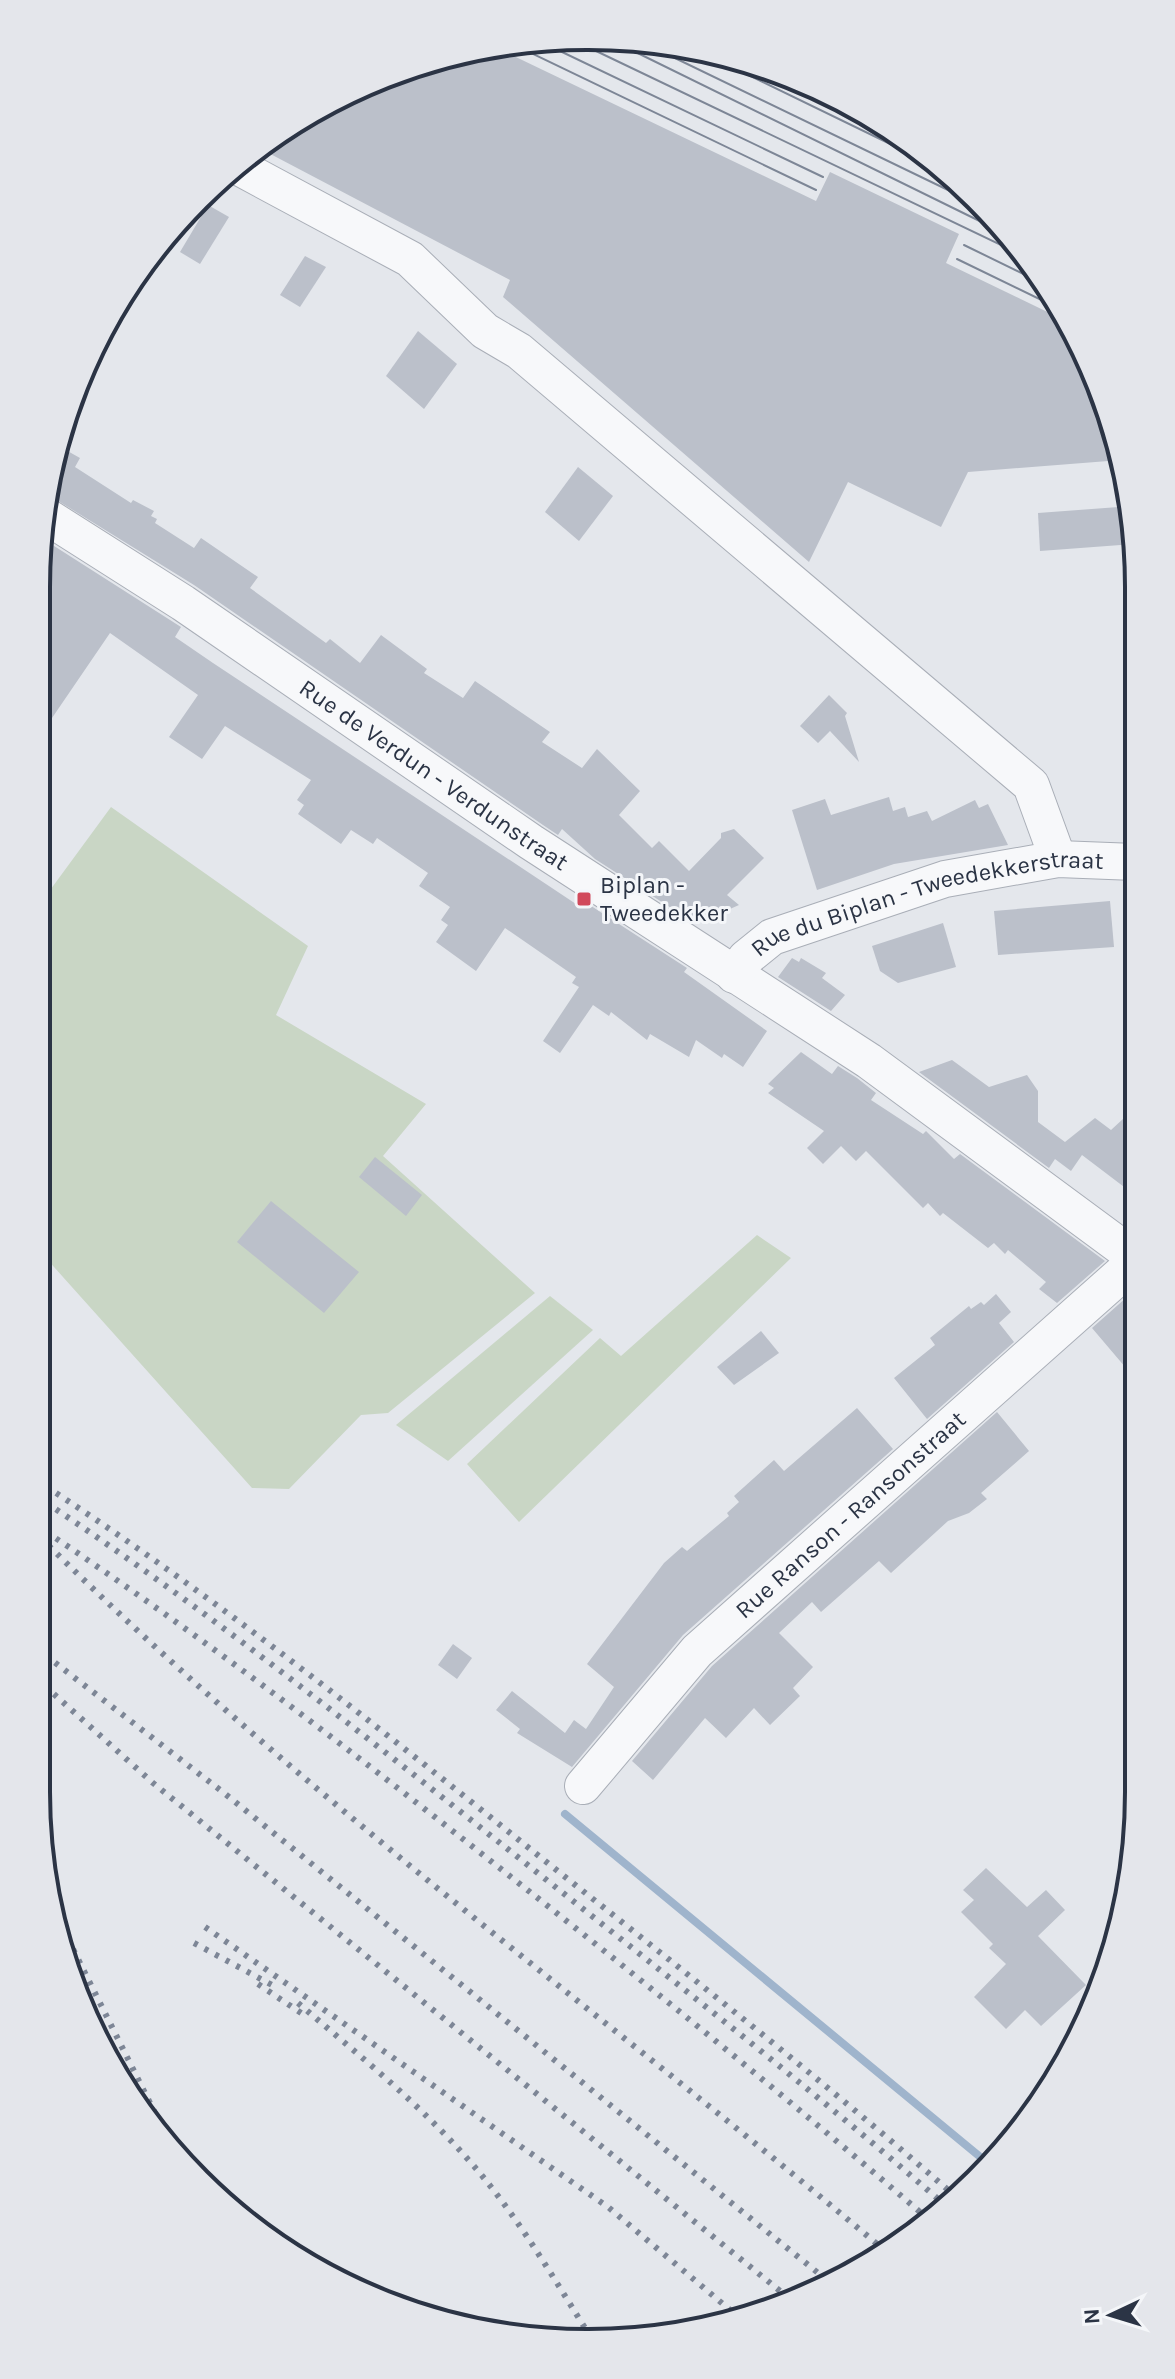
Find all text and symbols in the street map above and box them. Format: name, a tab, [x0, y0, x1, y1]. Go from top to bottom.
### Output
street label: Rue de Verdun - Verdunstraat	[294, 673, 573, 876]
street label: Rue du Biplan - Tweedekkerstraat	[745, 845, 1104, 962]
place label: Biplan - Tweedekker	[600, 871, 728, 927]
marker: Biplan - Tweedekker	[575, 890, 593, 908]
street label: Rue Ranson - Ransonstraat	[730, 1405, 971, 1624]
north arrow	[1071, 2275, 1151, 2355]
text: N	[1079, 2308, 1106, 2325]

